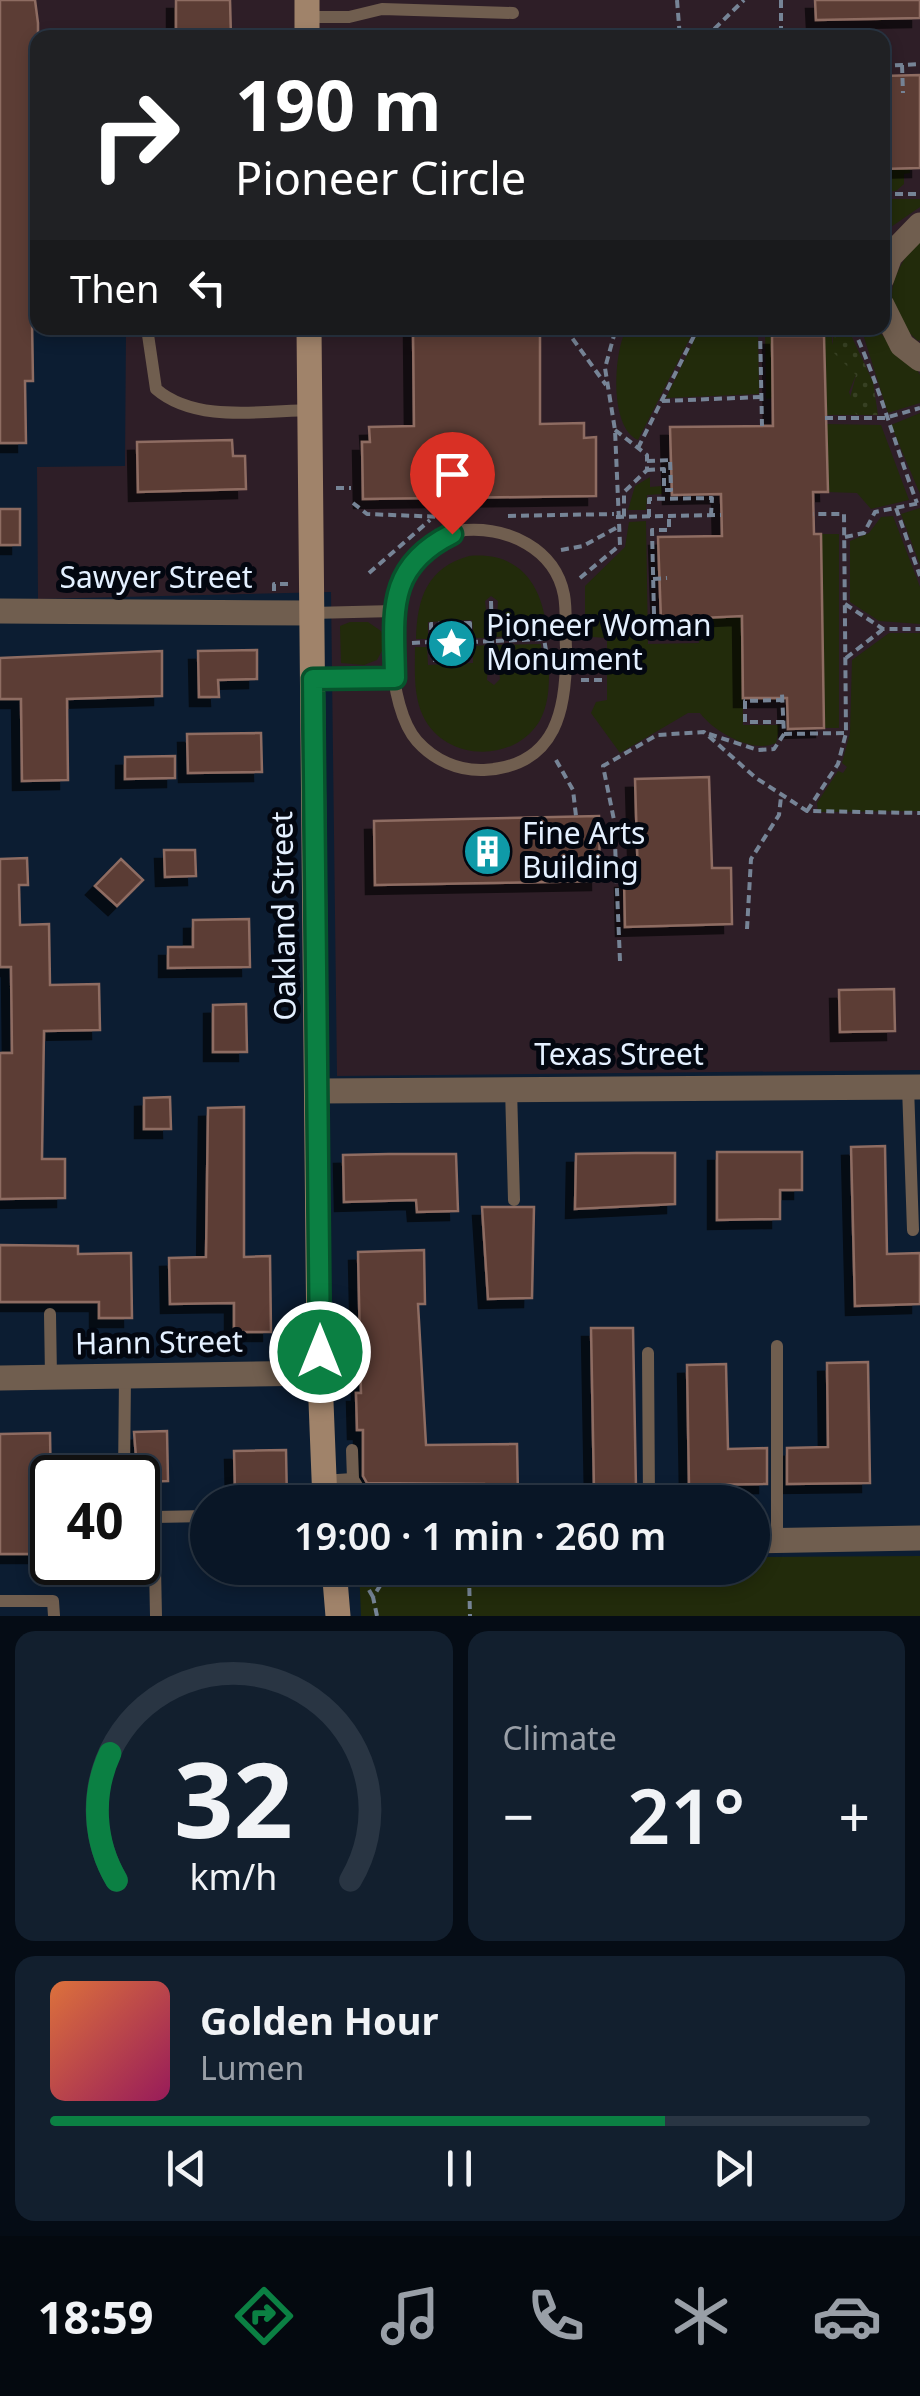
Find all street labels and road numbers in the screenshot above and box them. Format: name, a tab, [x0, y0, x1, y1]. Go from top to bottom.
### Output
street label: Sawyer Street	[59, 556, 253, 597]
street label: Oakland Street	[260, 811, 305, 1021]
street label: Texas Street	[534, 1033, 704, 1074]
street label: Hann Street	[75, 1320, 243, 1363]

